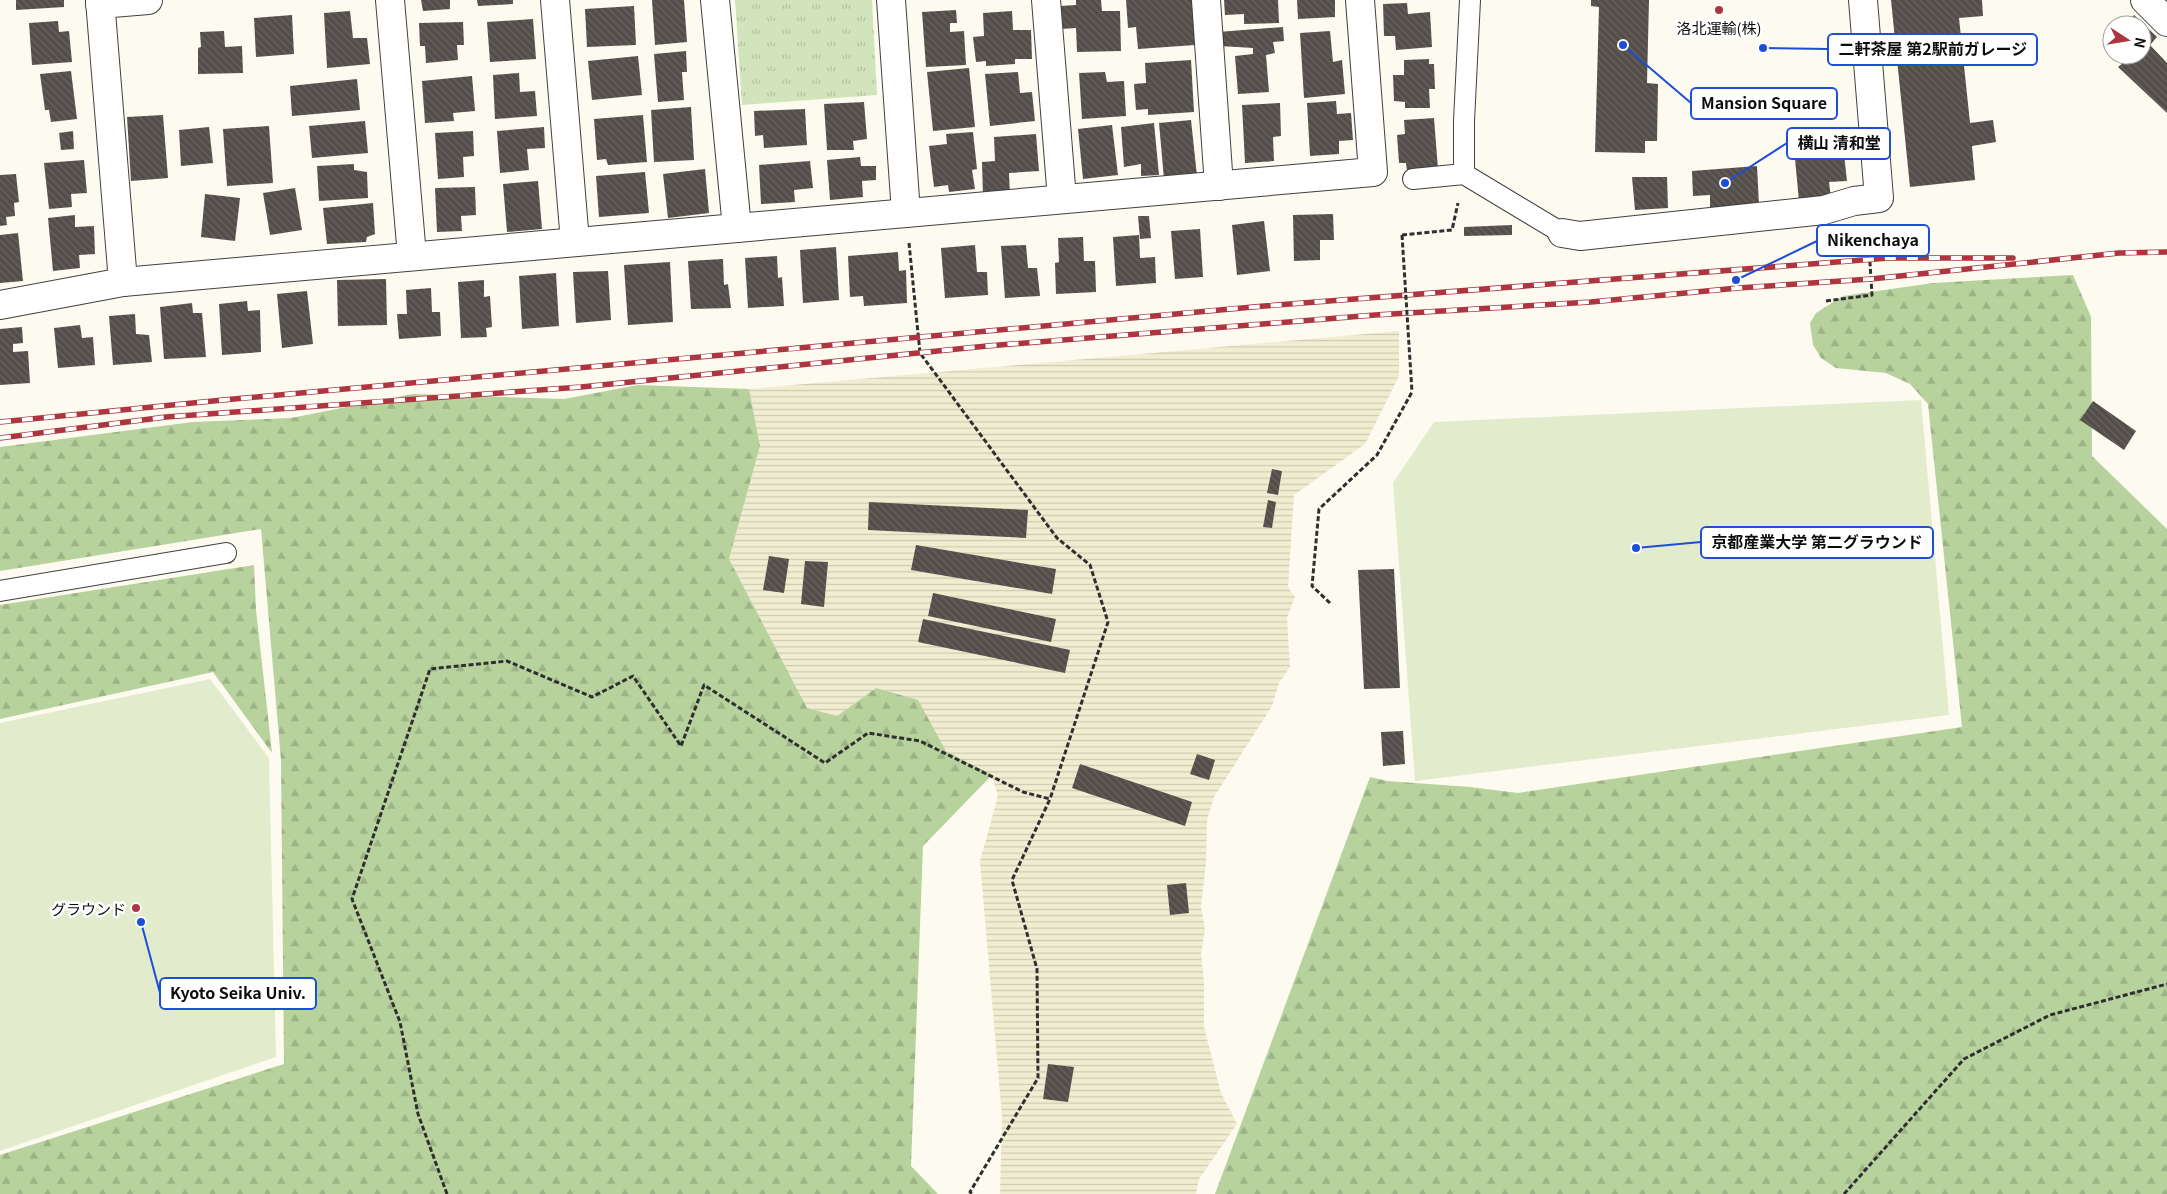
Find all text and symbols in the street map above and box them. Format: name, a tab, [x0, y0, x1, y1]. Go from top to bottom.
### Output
marker: 洛北運輸(株)	[1713, 4, 1725, 16]
north arrow	[2102, 15, 2152, 65]
place label: 洛北運輸(株)	[1676, 17, 1762, 38]
callout: 二軒茶屋 第2駅前ガレージ	[1828, 34, 2037, 65]
text: 二軒茶屋 第2駅前ガレージ	[1839, 36, 2027, 60]
text: N	[2130, 36, 2152, 50]
callout: Mansion Square	[1691, 88, 1837, 119]
text: Mansion Square	[1701, 90, 1827, 114]
callout: 横山 清和堂	[1787, 128, 1890, 159]
text: 横山 清和堂	[1797, 130, 1881, 154]
callout: Nikenchaya	[1817, 225, 1929, 256]
text: Nikenchaya	[1827, 227, 1919, 251]
callout: 京都産業大学 第二グラウンド	[1701, 527, 1933, 558]
text: 京都産業大学 第二グラウンド	[1711, 529, 1923, 553]
place label: グラウンド	[51, 898, 126, 919]
marker: グラウンド	[130, 902, 142, 914]
callout: Kyoto Seika Univ.	[160, 978, 316, 1009]
text: Kyoto Seika Univ.	[170, 980, 306, 1004]

